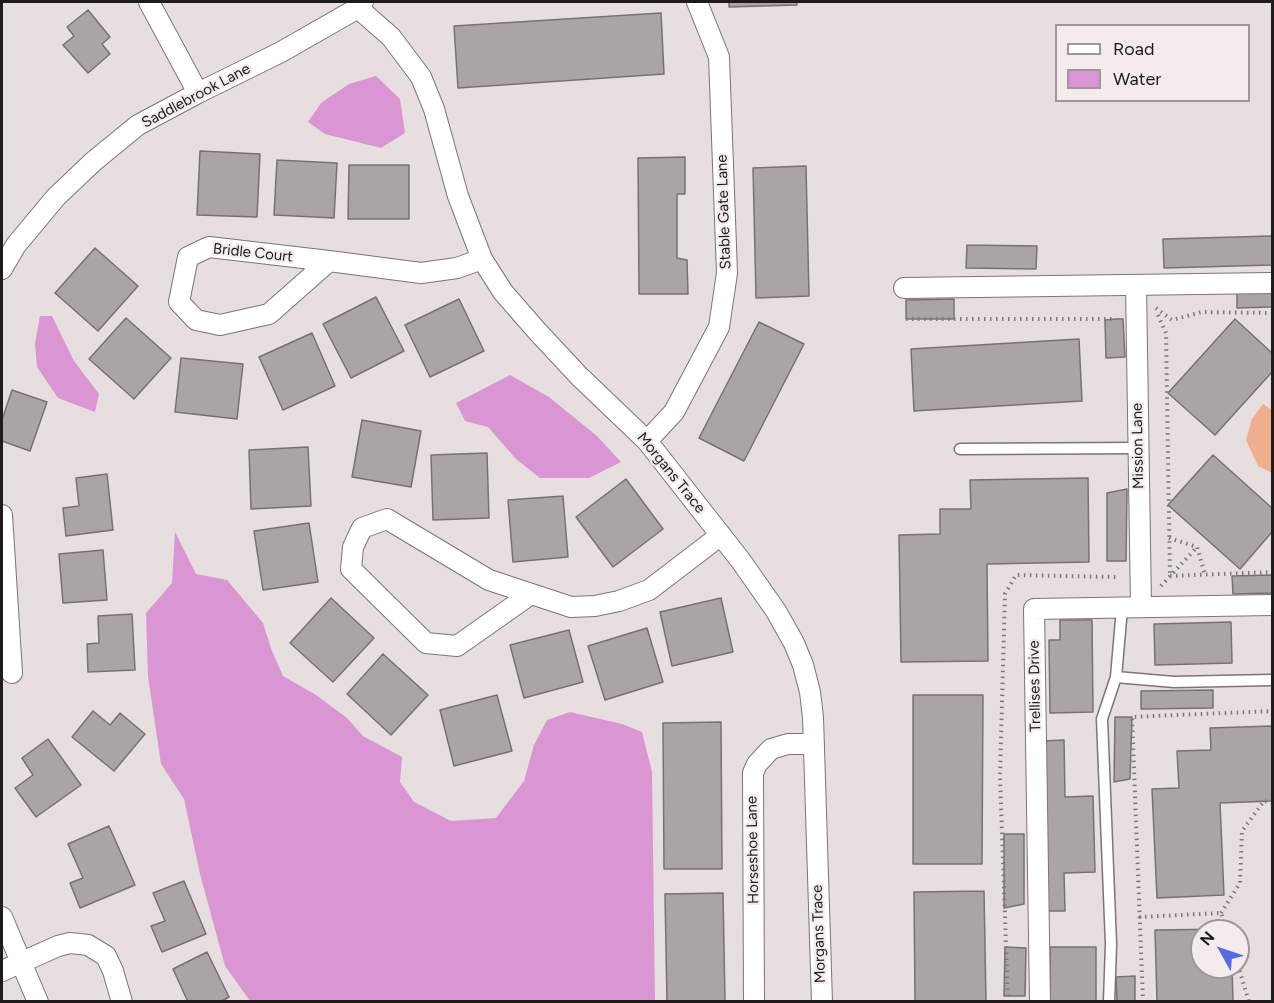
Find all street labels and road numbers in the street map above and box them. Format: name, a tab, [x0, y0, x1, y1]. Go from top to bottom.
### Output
street label: Saddlebrook Lane	[139, 60, 253, 132]
street label: Stable Gate Lane	[713, 154, 735, 270]
street label: Bridle Court	[212, 240, 294, 266]
street label: Mission Lane	[1128, 403, 1148, 489]
street label: Morgans Trace	[633, 429, 709, 517]
street label: Trellises Drive	[1025, 640, 1045, 732]
street label: Horseshoe Lane	[743, 796, 763, 904]
street label: Morgans Trace	[808, 884, 830, 984]

